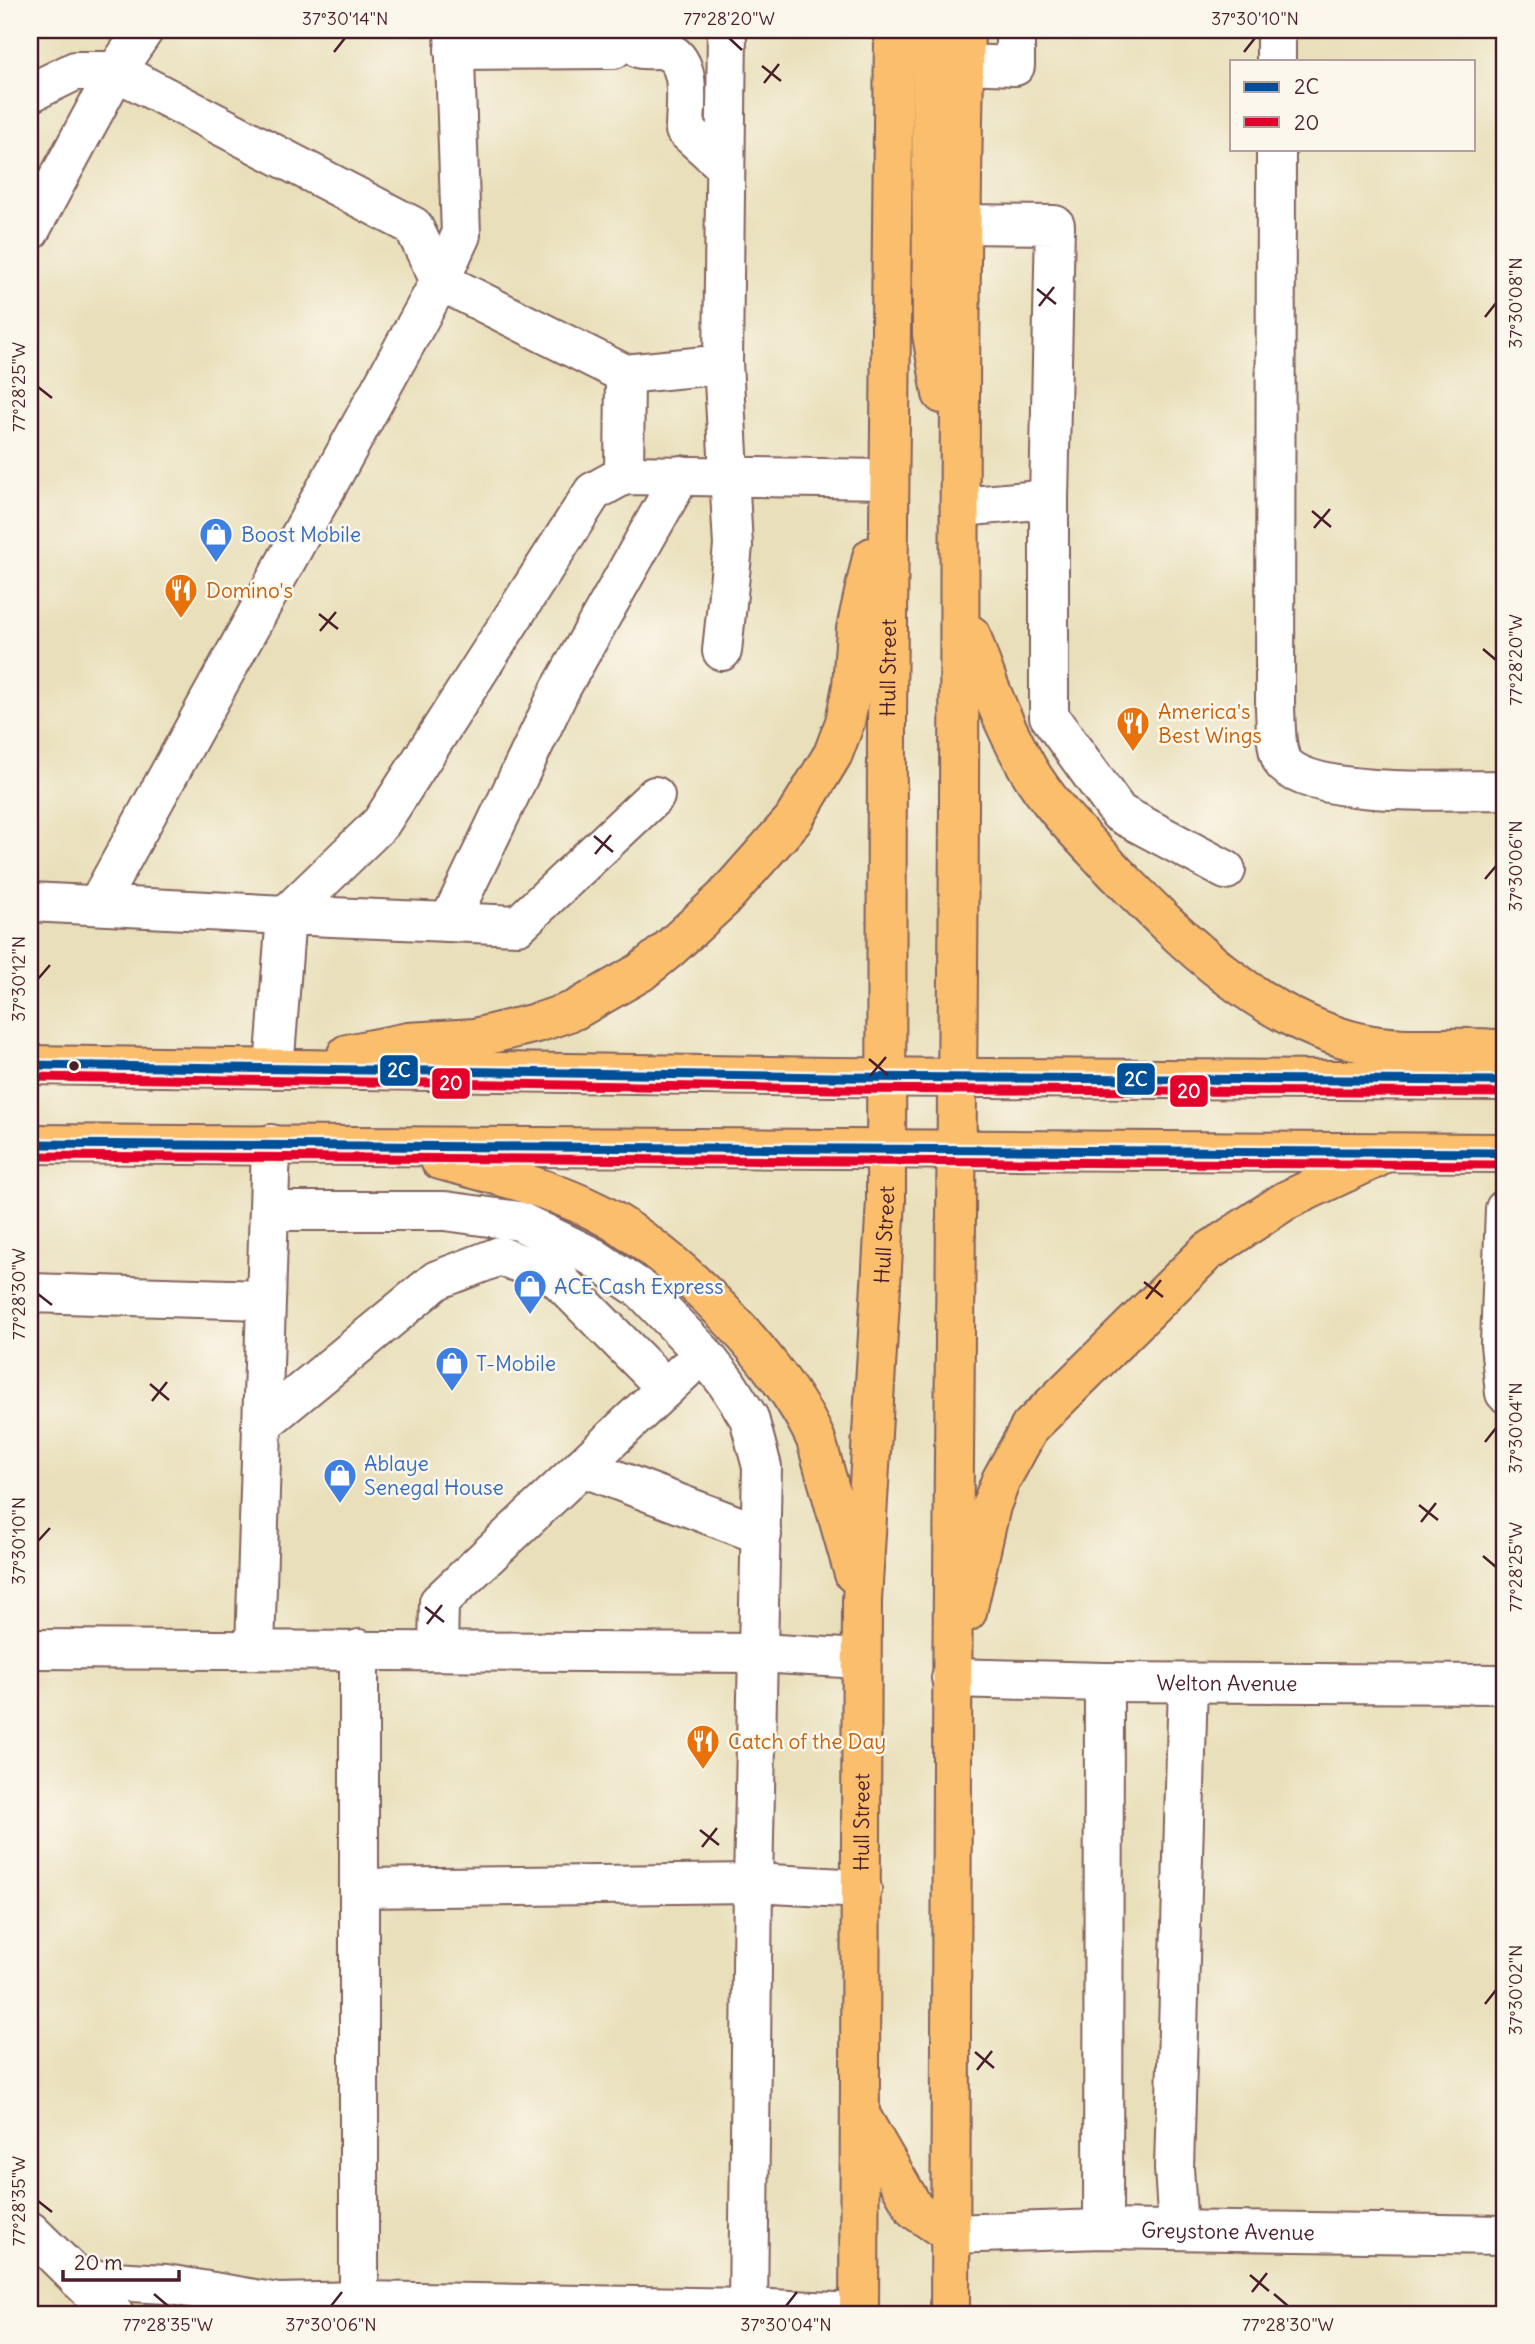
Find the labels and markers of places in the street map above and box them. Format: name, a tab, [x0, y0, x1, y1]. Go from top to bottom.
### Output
shop icon: Boost Mobile	[197, 515, 235, 564]
place label: Boost Mobile	[241, 521, 361, 548]
restaurant icon: Domino's	[162, 571, 200, 620]
place label: Domino's	[206, 577, 293, 604]
place label: America's Best Wings	[1158, 698, 1262, 749]
restaurant icon: America's Best Wings	[1114, 704, 1152, 753]
unlabelled marker	[67, 1059, 81, 1073]
shop icon: ACE Cash Express	[511, 1267, 549, 1316]
place label: ACE Cash Express	[554, 1273, 724, 1300]
shop icon: T-Mobile	[433, 1344, 471, 1393]
place label: T-Mobile	[476, 1350, 556, 1377]
place label: Ablaye Senegal House	[364, 1450, 504, 1501]
shop icon: Ablaye Senegal House	[321, 1456, 359, 1505]
restaurant icon: Catch of the Day	[684, 1722, 722, 1771]
place label: Catch of the Day	[728, 1728, 886, 1755]

